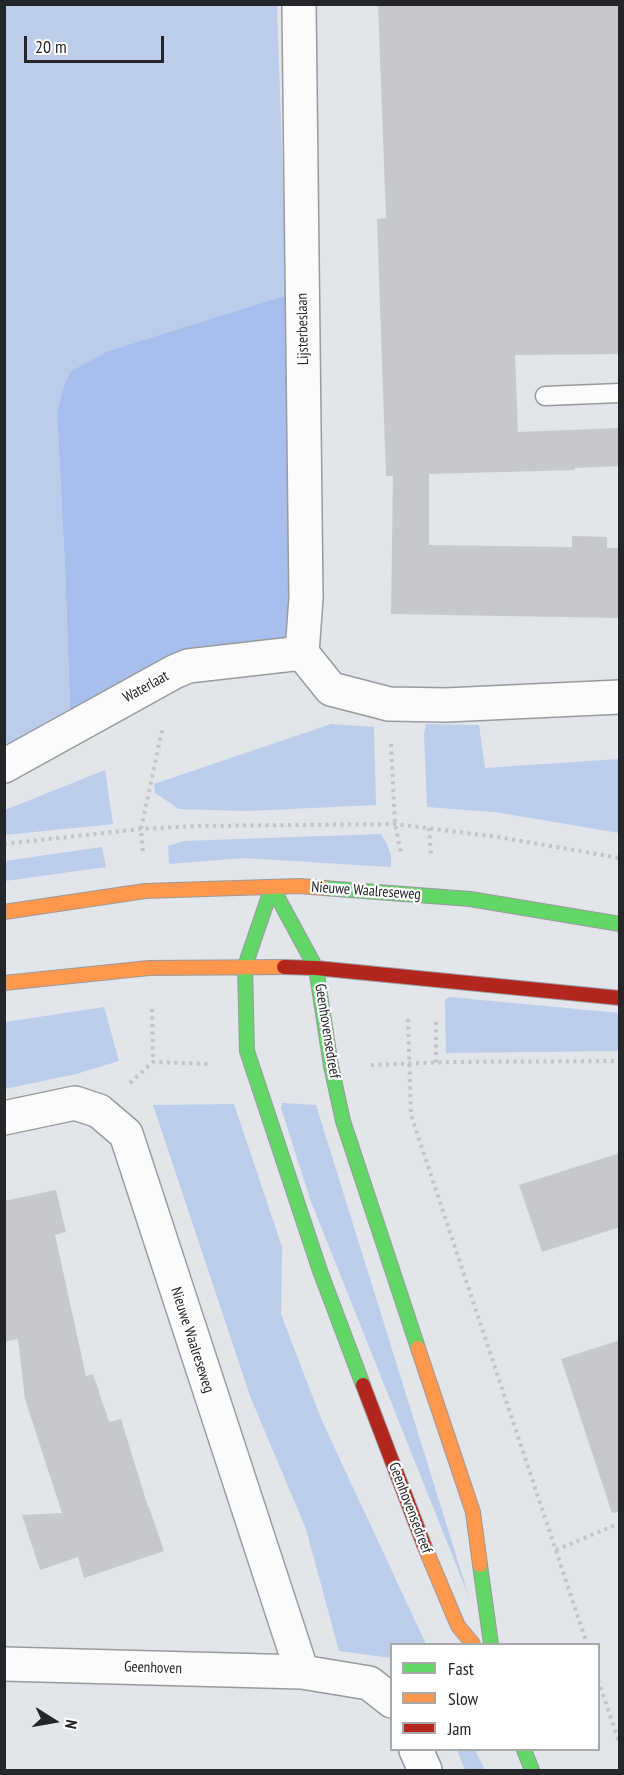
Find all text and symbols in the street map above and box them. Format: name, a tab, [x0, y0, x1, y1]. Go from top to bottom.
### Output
scale bar	[27, 24, 166, 62]
text: 20 m	[35, 35, 67, 58]
street label: Lijsterbeslaan	[293, 293, 313, 365]
street label: Waterlaat	[120, 667, 172, 707]
street label: Nieuwe Waalreseweg	[311, 878, 421, 904]
street label: Geenhovensedreef	[311, 982, 343, 1080]
street label: Nieuwe Waalreseweg	[166, 1285, 218, 1395]
street label: Geenhovensedreef	[384, 1460, 436, 1556]
legend	[390, 1643, 600, 1751]
text: Fast	[448, 1657, 474, 1680]
street label: Geenhoven	[124, 1658, 182, 1678]
text: Slow	[448, 1687, 478, 1710]
north arrow	[24, 1691, 84, 1751]
text: Jam	[448, 1717, 471, 1740]
text: N	[61, 1718, 82, 1731]

